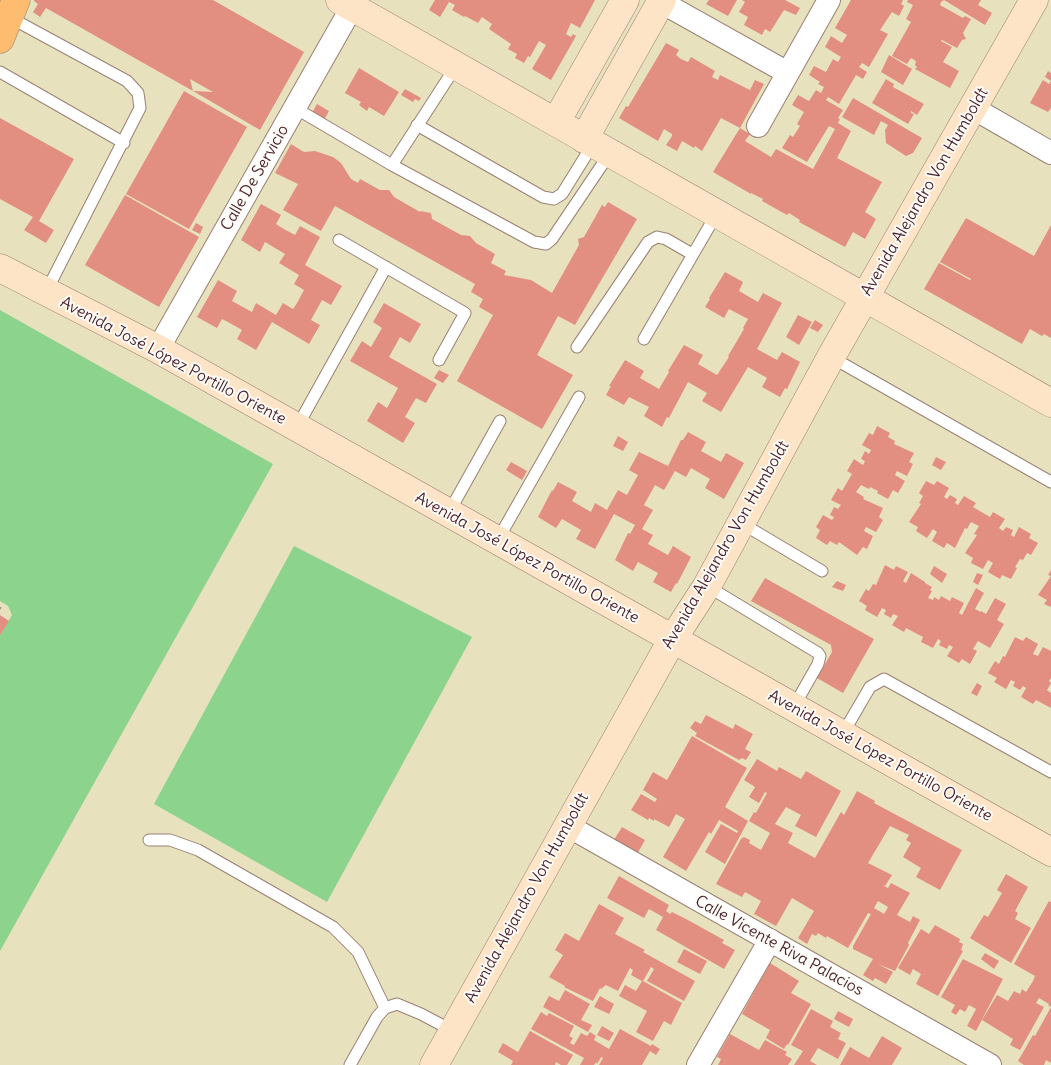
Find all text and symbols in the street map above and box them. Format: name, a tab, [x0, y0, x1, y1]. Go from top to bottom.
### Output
street label: Avenida Alejandro Von Humboldt	[857, 84, 993, 300]
street label: Calle De Servicio	[217, 122, 293, 234]
street label: Avenida José López Portillo Oriente	[57, 293, 289, 429]
street label: Avenida Alejandro Von Humboldt	[658, 437, 794, 653]
street label: Avenida José López Portillo Oriente	[412, 488, 642, 628]
street label: Avenida José López Portillo Oriente	[765, 686, 995, 826]
street label: Avenida Alejandro Von Humboldt	[461, 790, 593, 1006]
street label: Calle Vicente Riva Palacios	[692, 892, 866, 1000]

